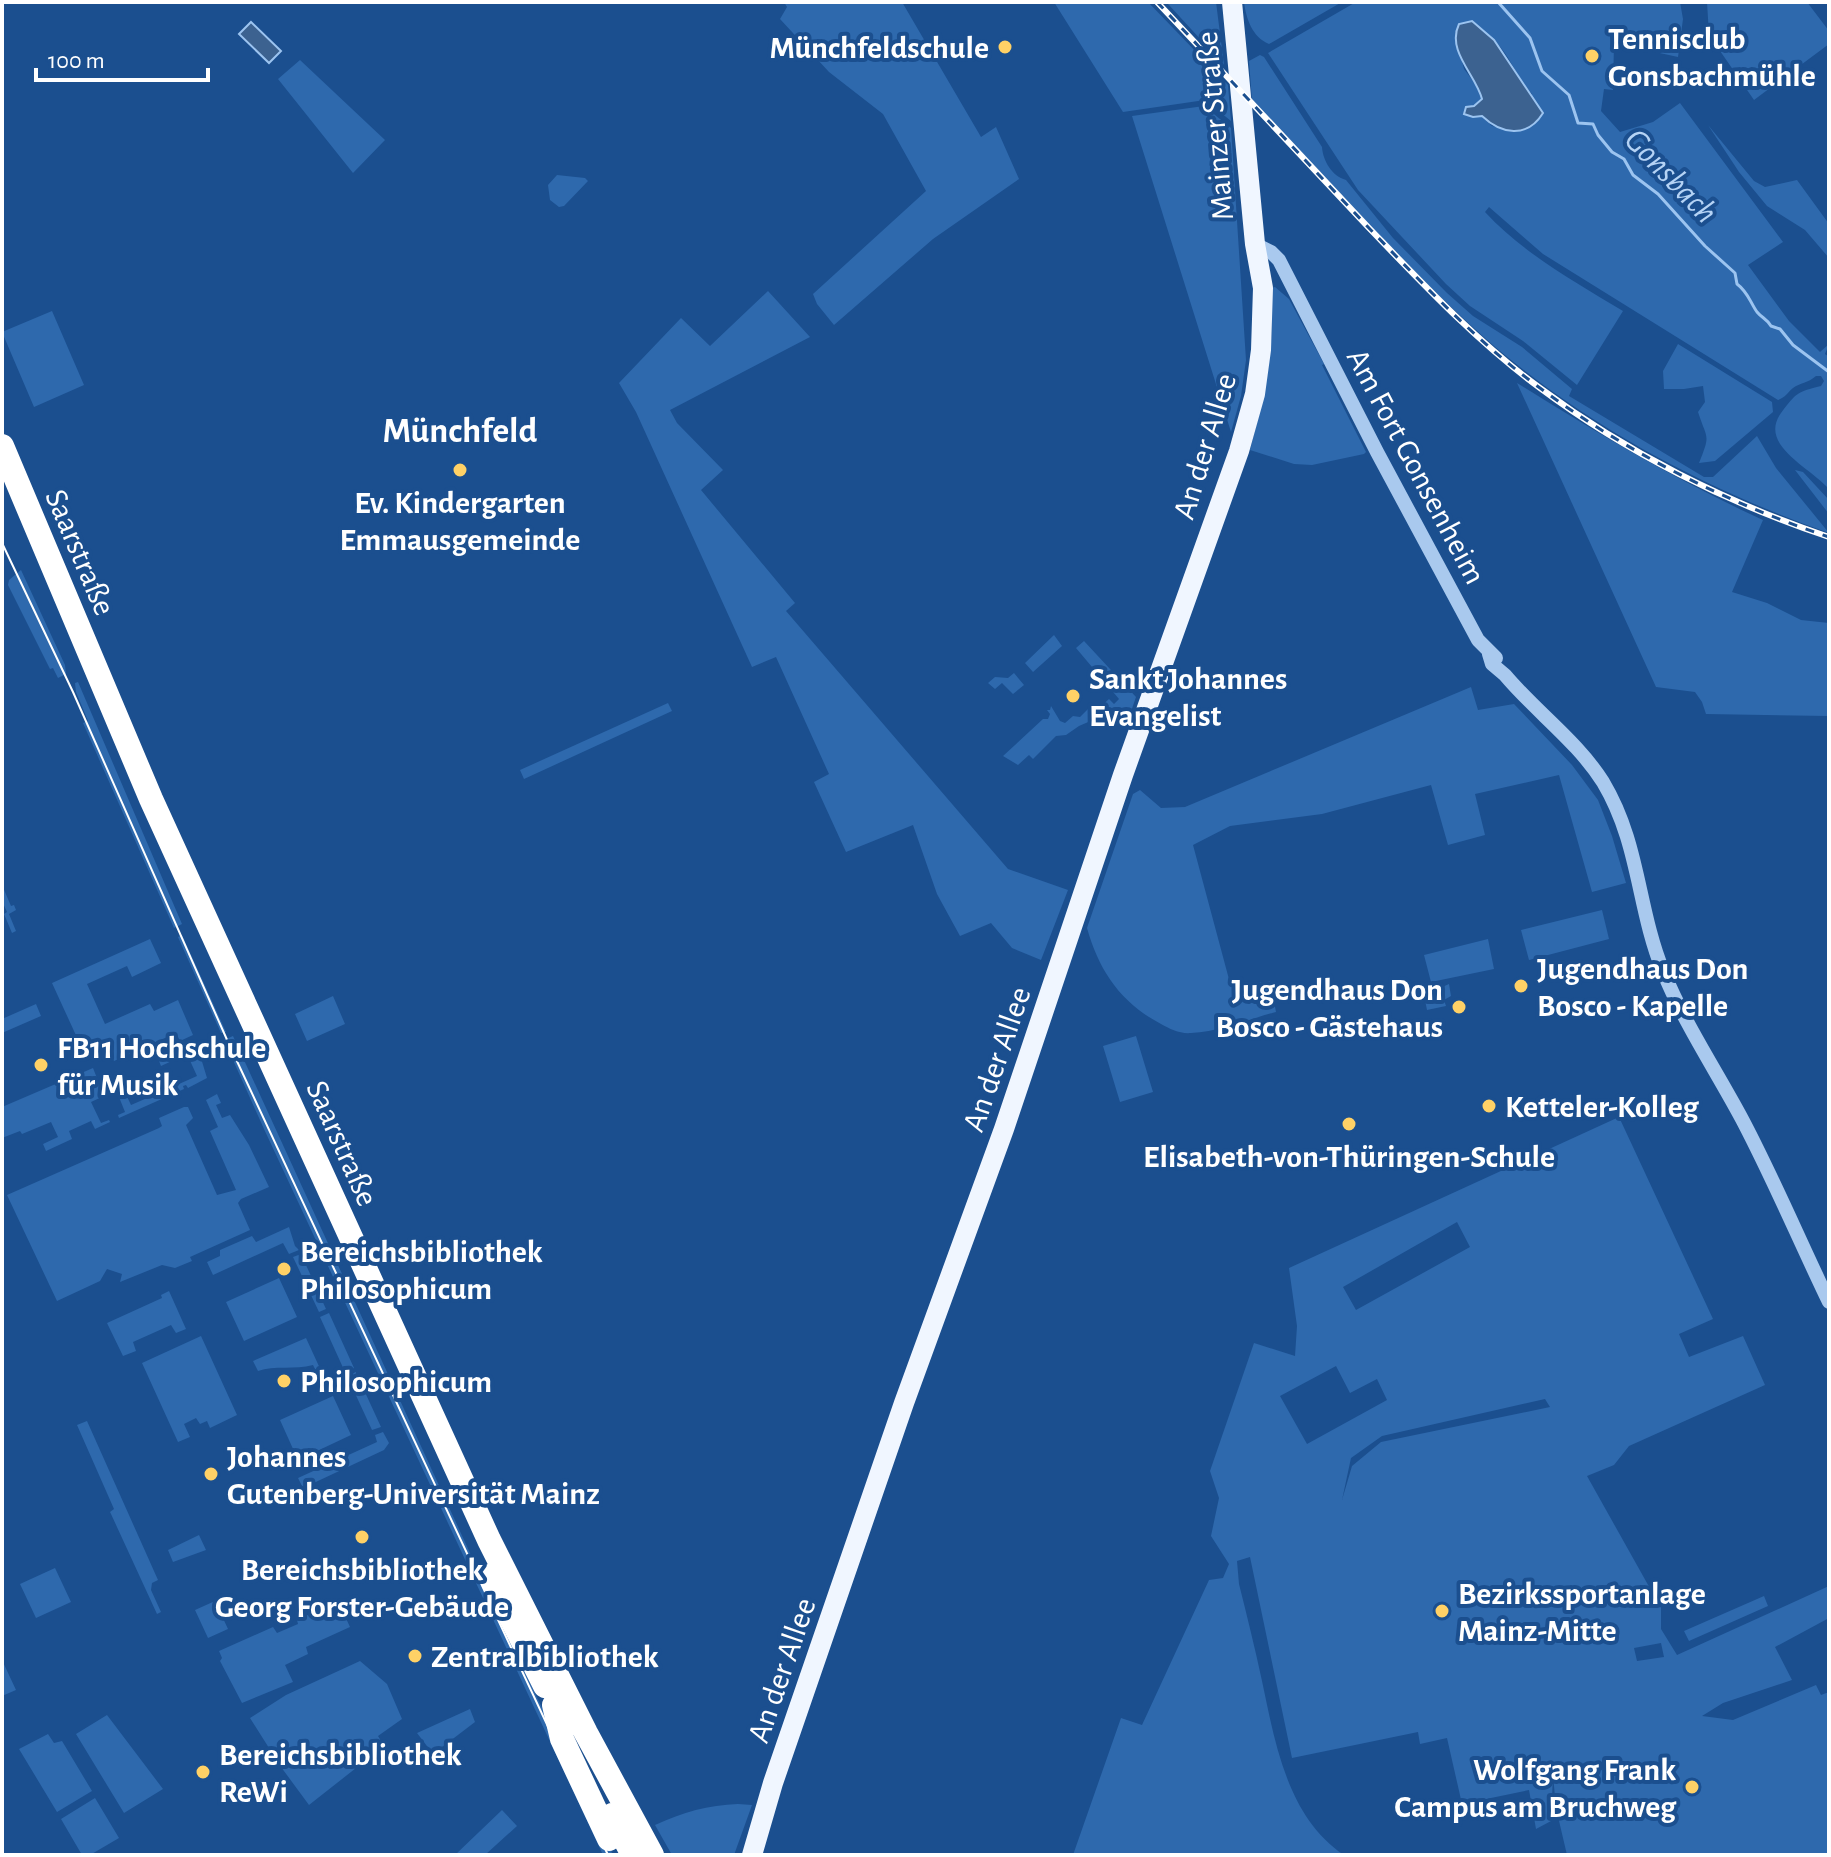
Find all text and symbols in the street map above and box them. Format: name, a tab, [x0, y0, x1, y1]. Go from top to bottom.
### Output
place label: Tennisclub Gonsbachmühle	[1608, 23, 1816, 92]
street label: Mainzer Straße	[1191, 30, 1239, 222]
scale bar	[36, 32, 208, 82]
place label: Münchfeldschule	[769, 32, 989, 64]
marker: Münchfeldschule	[996, 38, 1014, 56]
marker: Tennisclub Gonsbachmühle	[1583, 47, 1601, 65]
text: 100 m	[48, 49, 105, 73]
water label: Gonsbach	[1618, 123, 1723, 230]
street label: Am Fort Gonsenheim	[1341, 344, 1492, 589]
street label: An der Allee	[1168, 370, 1242, 523]
district label: Münchfeld	[382, 413, 538, 449]
marker: Ev. Kindergarten Emmausgemeinde	[451, 461, 469, 479]
street label: Saarstraße	[39, 485, 121, 620]
place label: Ev. Kindergarten Emmausgemeinde	[340, 487, 580, 556]
place label: Sankt Johannes Evangelist	[1089, 663, 1287, 732]
marker: Sankt Johannes Evangelist	[1064, 687, 1082, 705]
place label: Jugendhaus Don Bosco - Kapelle	[1537, 953, 1749, 1022]
place label: Jugendhaus Don Bosco - Gästehaus	[1216, 974, 1443, 1043]
marker: Jugendhaus Don Bosco - Kapelle	[1512, 977, 1530, 995]
street label: An der Allee	[957, 983, 1037, 1136]
marker: Jugendhaus Don Bosco - Gästehaus	[1450, 998, 1468, 1016]
place label: FB11 Hochschule für Musik	[57, 1032, 266, 1101]
marker: FB11 Hochschule für Musik	[32, 1056, 50, 1074]
street label: Saarstraße	[300, 1076, 384, 1211]
place label: Ketteler-Kolleg	[1505, 1091, 1699, 1123]
marker: Ketteler-Kolleg	[1480, 1097, 1498, 1115]
marker: Elisabeth-von-Thüringen-Schule	[1340, 1115, 1358, 1133]
place label: Elisabeth-von-Thüringen-Schule	[1143, 1141, 1555, 1173]
place label: Bereichsbibliothek Philosophicum	[300, 1236, 543, 1305]
marker: Bereichsbibliothek Philosophicum	[275, 1260, 293, 1278]
place label: Philosophicum	[300, 1366, 492, 1398]
marker: Philosophicum	[275, 1372, 293, 1390]
place label: Johannes Gutenberg-Universität Mainz	[227, 1441, 600, 1510]
marker: Johannes Gutenberg-Universität Mainz	[202, 1465, 220, 1483]
marker: Bereichsbibliothek Georg Forster-Gebäude	[353, 1528, 371, 1546]
place label: Bereichsbibliothek Georg Forster-Gebäude	[215, 1554, 509, 1623]
place label: Bezirkssportanlage Mainz-Mitte	[1458, 1578, 1706, 1647]
street label: An der Allee	[742, 1594, 822, 1747]
marker: Bezirkssportanlage Mainz-Mitte	[1433, 1602, 1451, 1620]
place label: Zentralbibliothek	[431, 1641, 659, 1673]
marker: Zentralbibliothek	[406, 1647, 424, 1665]
place label: Bereichsbibliothek ReWi	[219, 1739, 462, 1808]
place label: Wolfgang Frank Campus am Bruchweg	[1394, 1754, 1677, 1823]
marker: Bereichsbibliothek ReWi	[194, 1763, 212, 1781]
marker: Wolfgang Frank Campus am Bruchweg	[1683, 1778, 1701, 1796]

